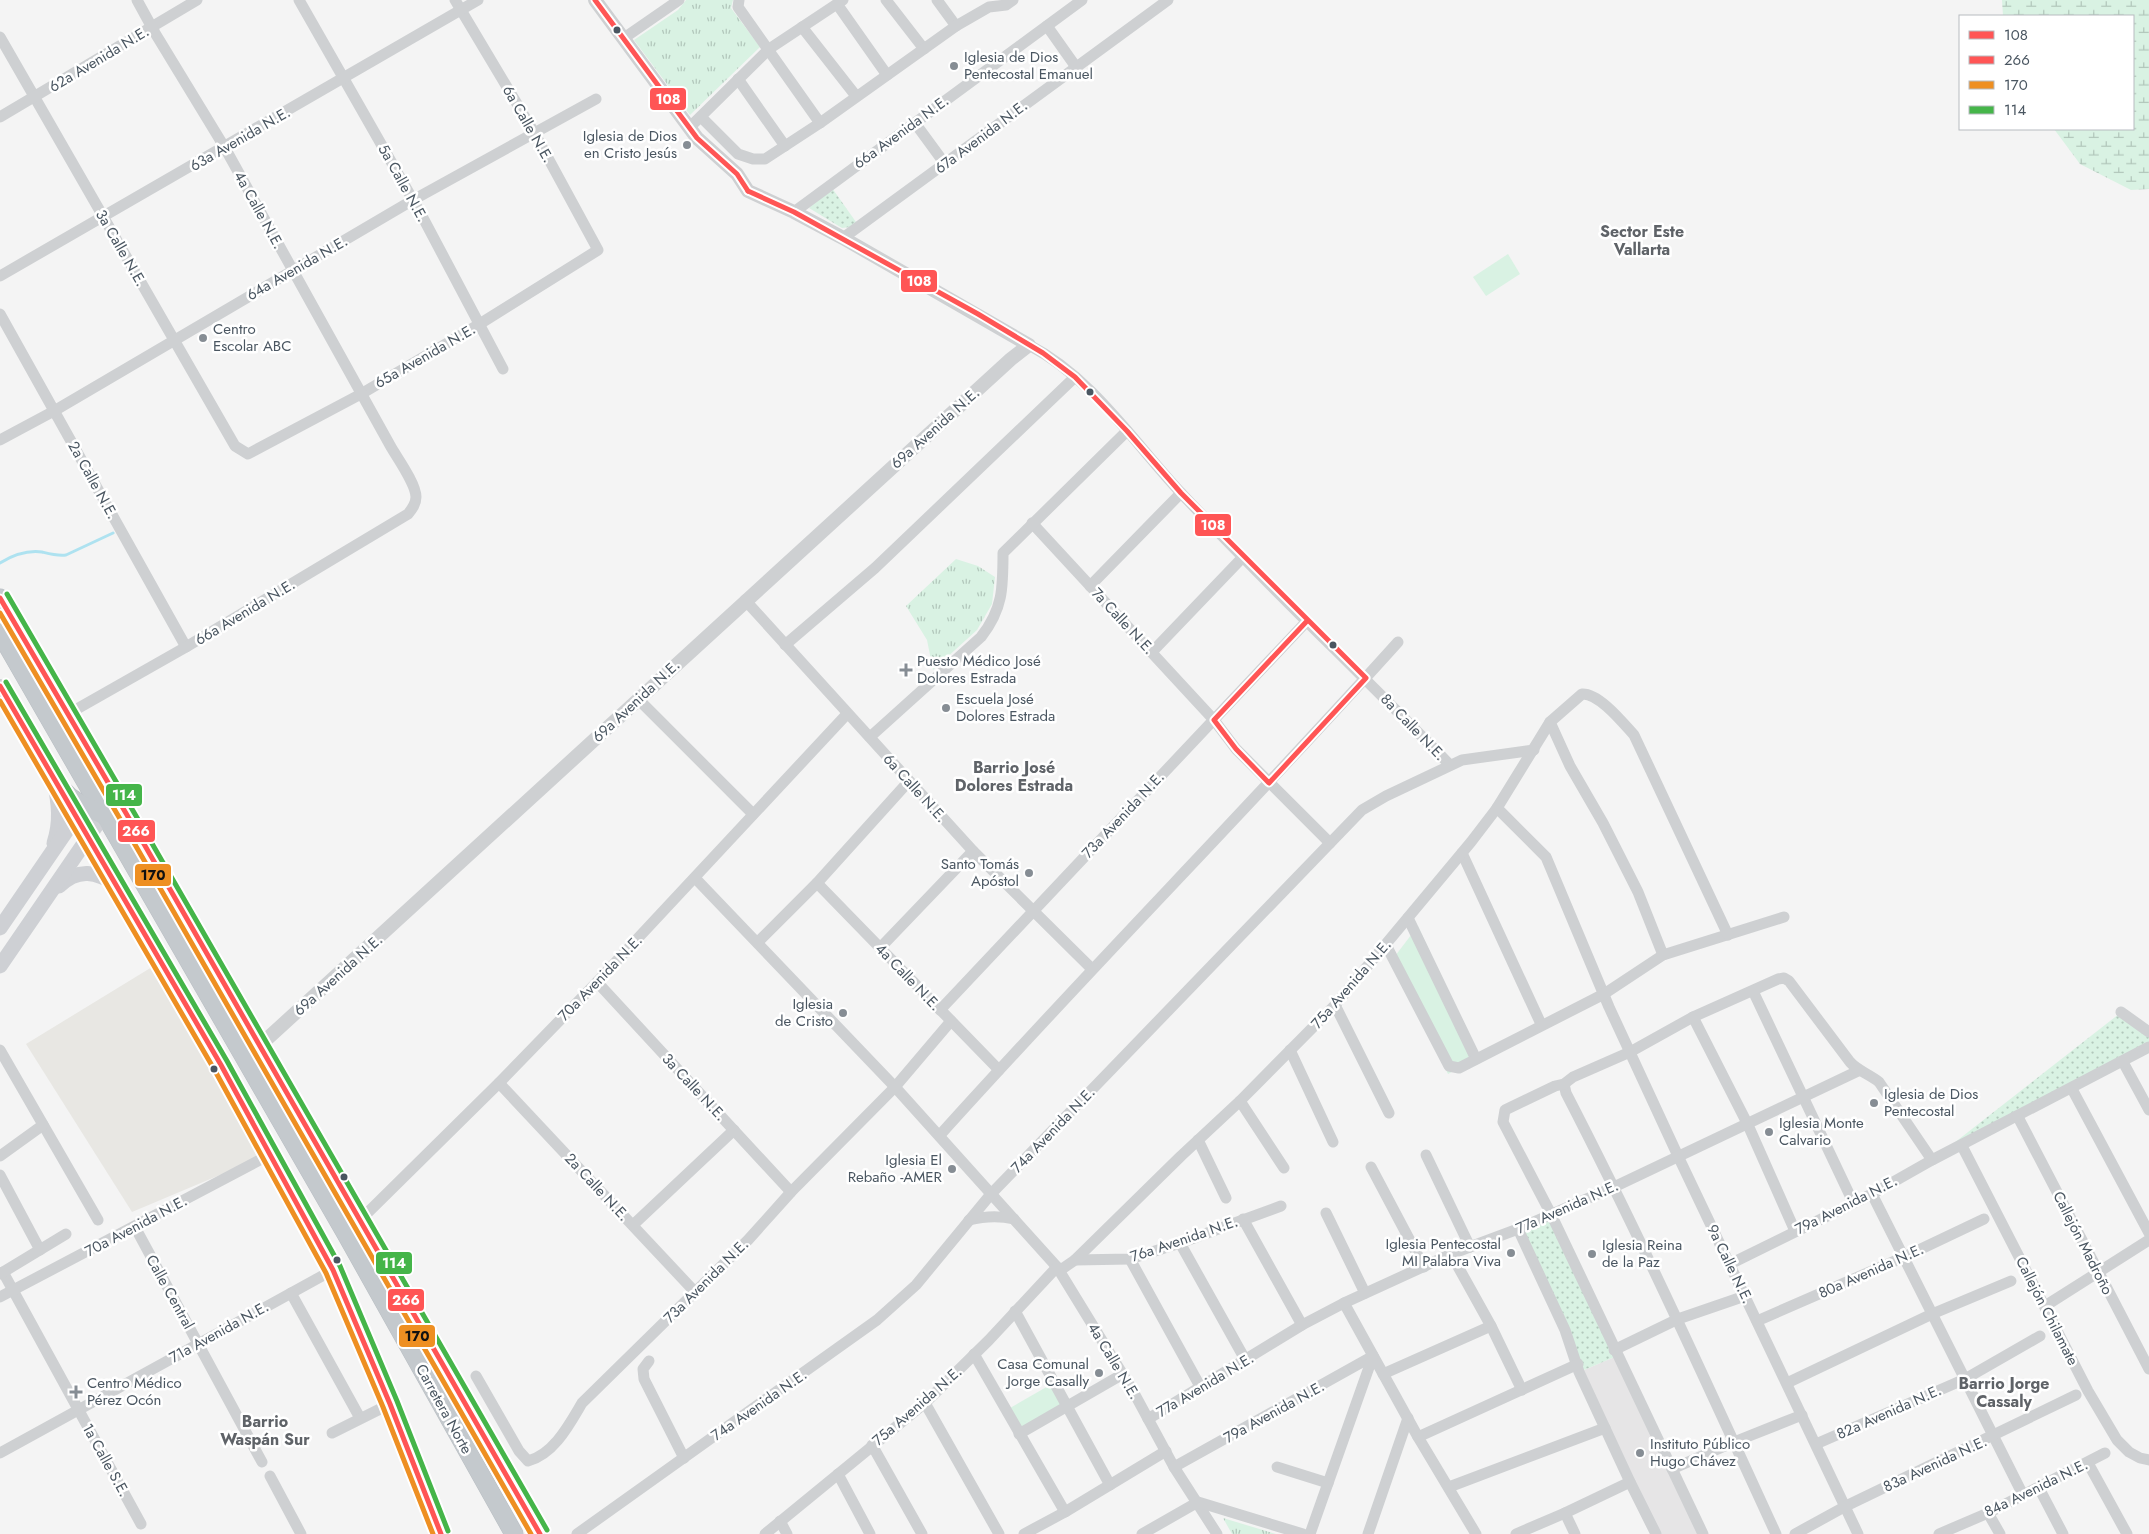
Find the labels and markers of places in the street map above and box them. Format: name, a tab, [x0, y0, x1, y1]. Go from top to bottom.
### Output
unlabelled marker	[612, 25, 622, 35]
place label: Iglesia de Dios Pentecostal Emanuel	[964, 46, 1093, 85]
marker: Iglesia de Dios Pentecostal Emanuel	[948, 60, 960, 72]
place label: Iglesia de Dios en Cristo Jesús	[583, 125, 677, 164]
marker: Iglesia de Dios en Cristo Jesús	[681, 139, 693, 151]
place label: Centro Escolar ABC	[213, 318, 292, 357]
marker: Centro Escolar ABC	[197, 332, 209, 344]
unlabelled marker	[1085, 387, 1095, 397]
unlabelled marker	[1328, 640, 1338, 650]
place label: Puesto Médico José Dolores Estrada	[917, 650, 1041, 689]
marker: Puesto Médico José Dolores Estrada	[899, 663, 913, 677]
place label: Escuela José Dolores Estrada	[956, 688, 1055, 727]
marker: Escuela José Dolores Estrada	[940, 702, 952, 714]
place label: Santo Tomás Apóstol	[941, 853, 1019, 892]
marker: Santo Tomás Apóstol	[1023, 867, 1035, 879]
place label: Iglesia de Cristo	[775, 993, 833, 1032]
marker: Iglesia de Cristo	[837, 1007, 849, 1019]
unlabelled marker	[209, 1064, 219, 1074]
place label: Iglesia de Dios Pentecostal	[1884, 1083, 1978, 1122]
marker: Iglesia de Dios Pentecostal	[1868, 1097, 1880, 1109]
place label: Iglesia Monte Calvario	[1779, 1112, 1864, 1151]
marker: Iglesia Monte Calvario	[1763, 1126, 1775, 1138]
place label: Iglesia El Rebaño -AMER	[848, 1149, 943, 1188]
marker: Iglesia El Rebaño -AMER	[946, 1163, 958, 1175]
unlabelled marker	[339, 1172, 349, 1182]
place label: Iglesia Pentecostal MI Palabra Viva	[1386, 1233, 1501, 1272]
place label: Iglesia Reina de la Paz	[1602, 1234, 1682, 1273]
marker: Iglesia Pentecostal MI Palabra Viva	[1505, 1247, 1517, 1259]
marker: Iglesia Reina de la Paz	[1586, 1248, 1598, 1260]
unlabelled marker	[332, 1255, 342, 1265]
place label: Casa Comunal Jorge Casally	[997, 1353, 1089, 1392]
marker: Casa Comunal Jorge Casally	[1093, 1367, 1105, 1379]
place label: Centro Médico Pérez Ocón	[87, 1372, 182, 1411]
marker: Centro Médico Pérez Ocón	[69, 1385, 83, 1399]
place label: Instituto Público Hugo Chávez	[1650, 1433, 1750, 1472]
marker: Instituto Público Hugo Chávez	[1634, 1447, 1646, 1459]

